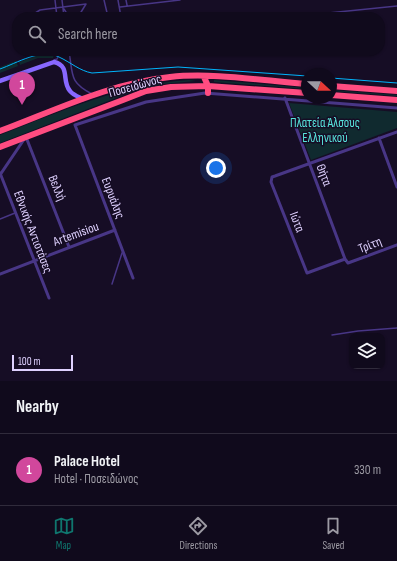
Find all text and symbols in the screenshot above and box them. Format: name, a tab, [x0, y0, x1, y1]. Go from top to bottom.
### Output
search box	[12, 12, 385, 56]
icon: search	[26, 23, 48, 45]
text: Search here	[58, 25, 118, 44]
north arrow	[301, 68, 337, 104]
street label: Ποσειδώνος	[107, 71, 163, 101]
pin: 1	[9, 72, 35, 105]
park label: Πλατεία Άλσους Ελληνικού	[290, 115, 360, 146]
your location	[206, 158, 226, 178]
street label: Θήτα	[313, 162, 336, 189]
street label: Βελλή	[45, 173, 69, 203]
street label: Ευρυάλης	[98, 175, 128, 221]
street label: Εθνικής Αντιοτάσες	[10, 189, 56, 275]
street label: Ιώτα	[286, 209, 308, 235]
street label: Artemisiou	[50, 218, 101, 250]
street label: Τρίτη	[356, 233, 384, 257]
map controls	[349, 333, 385, 369]
button: layers	[349, 333, 385, 369]
scale bar	[12, 353, 73, 372]
text: 100 m	[18, 355, 40, 368]
text: Nearby	[16, 397, 59, 417]
text: Palace Hotel	[54, 452, 120, 471]
text: 1	[26, 462, 32, 478]
text: 330 m	[354, 462, 381, 478]
text: Hotel · Ποσειδώνος	[54, 471, 138, 487]
tab: Map	[53, 515, 75, 552]
tab: Directions	[180, 515, 217, 552]
tab: Saved	[322, 515, 344, 552]

